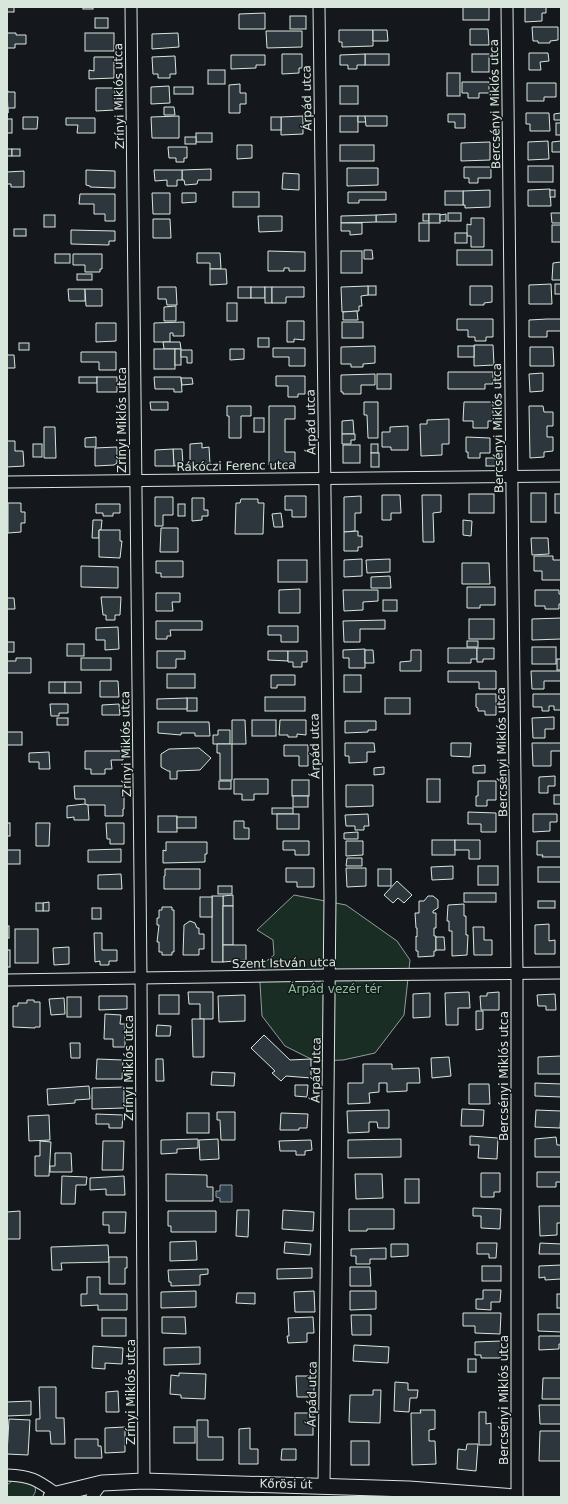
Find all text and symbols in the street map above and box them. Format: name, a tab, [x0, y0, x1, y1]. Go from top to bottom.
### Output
street label: Bercsényi Miklós utca	[487, 39, 503, 169]
street label: Zrínyi Miklós utca	[111, 43, 127, 149]
street label: Árpád utca	[298, 65, 315, 131]
street label: Bercsényi Miklós utca	[490, 363, 506, 493]
street label: Zrínyi Miklós utca	[115, 367, 129, 473]
street label: Árpád utca	[302, 389, 319, 455]
street label: Rákóczi Ferenc utca	[176, 458, 296, 474]
street label: Bercsényi Miklós utca	[494, 687, 510, 817]
street label: Zrínyi Miklós utca	[118, 691, 134, 797]
street label: Árpád utca	[306, 713, 323, 779]
street label: Szent István utca	[232, 955, 336, 971]
park label: Árpád vezér tér	[288, 981, 382, 996]
street label: Bercsényi Miklós utca	[497, 1011, 511, 1141]
street label: Zrínyi Miklós utca	[122, 1015, 136, 1121]
street label: Árpád utca	[307, 1037, 324, 1103]
street label: Bercsényi Miklós utca	[497, 1335, 511, 1465]
street label: Zrínyi Miklós utca	[124, 1339, 138, 1445]
street label: Árpád utca	[303, 1361, 320, 1427]
street label: Kőrösi út	[259, 1477, 313, 1491]

